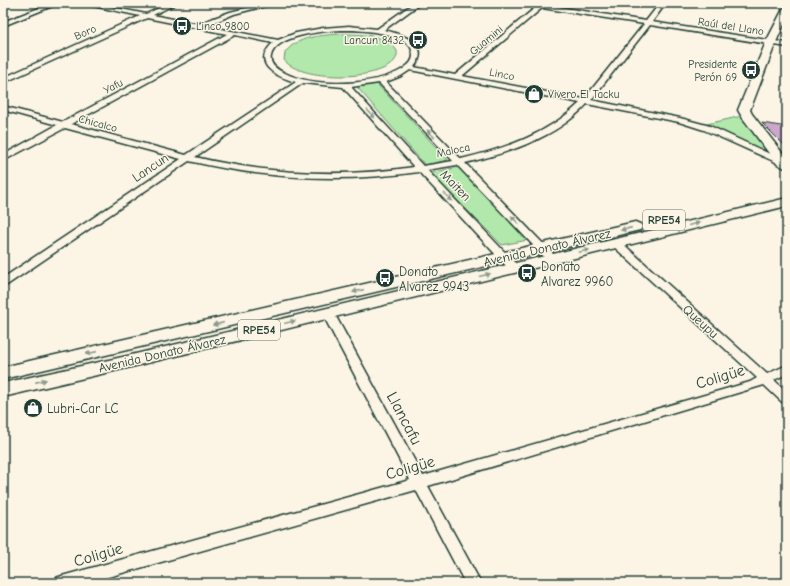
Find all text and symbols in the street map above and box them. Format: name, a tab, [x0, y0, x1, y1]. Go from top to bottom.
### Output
bus stop icon: Linco 9800	[171, 15, 193, 37]
street label: Raúl del Llano	[697, 15, 765, 38]
place label: Linco 9800	[196, 20, 250, 33]
street label: Boro	[72, 22, 98, 43]
street label: Guamini	[467, 23, 506, 58]
bus stop icon: Lancun 8432	[407, 29, 429, 51]
place label: Lancun 8432	[344, 34, 404, 47]
place label: Presidente Perón 69	[688, 58, 737, 84]
bus stop icon: Presidente Perón 69	[740, 59, 762, 81]
street label: Linco	[488, 66, 516, 83]
street label: Yafu	[101, 76, 125, 97]
shop icon: Vivero El Tacku	[523, 83, 545, 105]
place label: Vivero El Tacku	[548, 88, 619, 101]
one-way arrow	[366, 109, 375, 118]
street label: Chicalco	[77, 112, 119, 135]
one-way arrow	[427, 129, 436, 139]
street label: Maloca	[435, 141, 471, 160]
street label: Lancun	[129, 150, 171, 185]
street label: Maiten	[437, 167, 474, 204]
one-way arrow	[443, 192, 453, 202]
road number: RPE54	[643, 210, 685, 230]
one-way arrow	[510, 215, 519, 226]
one-way arrow	[688, 221, 701, 227]
street label: Avenida Donato Álvarez	[482, 224, 613, 269]
one-way arrow	[620, 226, 633, 232]
one-way arrow	[578, 248, 590, 254]
place label: Donato Alvarez 9960	[541, 259, 614, 289]
bus stop icon: Donato Alvarez 9960	[516, 262, 538, 284]
place label: Donato Alvarez 9943	[399, 264, 469, 294]
bus stop icon: Donato Alvarez 9943	[374, 267, 396, 289]
one-way arrow	[478, 272, 491, 278]
one-way arrow	[352, 288, 364, 294]
street label: Queupu	[680, 302, 721, 341]
one-way arrow	[284, 319, 296, 325]
road number: RPE54	[238, 320, 280, 340]
one-way arrow	[211, 321, 224, 327]
street label: Avenida Donato Álvarez	[97, 330, 228, 375]
one-way arrow	[85, 350, 97, 356]
street label: Coligüe	[694, 361, 747, 393]
one-way arrow	[35, 378, 47, 384]
street label: Llancafu	[383, 389, 425, 448]
shop icon: Lubri-Car LC	[22, 397, 44, 419]
place label: Lubri-Car LC	[47, 401, 119, 416]
street label: Coligüe	[384, 452, 437, 484]
street label: Coligüe	[72, 539, 125, 571]

